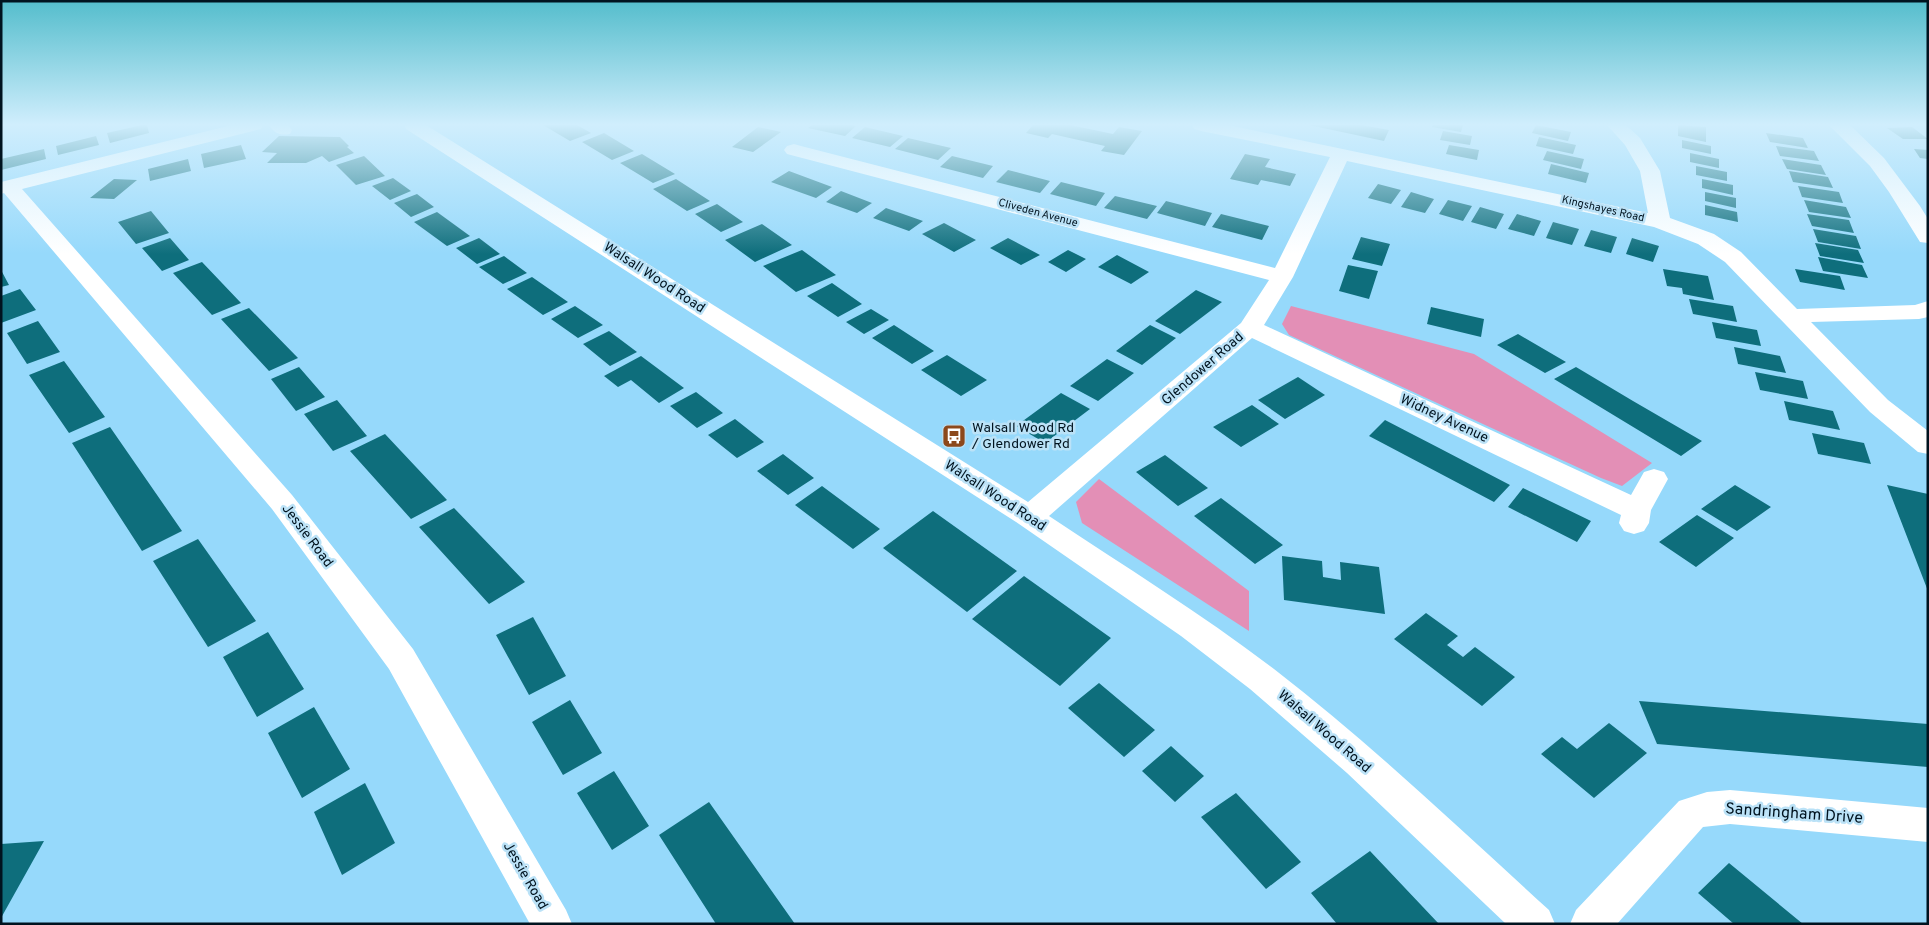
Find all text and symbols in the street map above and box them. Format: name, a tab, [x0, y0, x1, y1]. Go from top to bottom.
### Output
street label: Kingshayes Road	[1560, 193, 1646, 225]
street label: Cliveden Avenue	[997, 196, 1079, 230]
street label: Walsall Wood Road	[600, 239, 708, 317]
street label: Glendower Road	[1158, 329, 1248, 409]
street label: Widney Avenue	[1397, 391, 1491, 447]
place label: Walsall Wood Rd / Glendower Rd	[971, 420, 1074, 453]
bus stop icon: Walsall Wood Rd / Glendower Rd	[941, 423, 967, 449]
street label: Walsall Wood Road	[941, 457, 1049, 535]
street label: Jessie Road	[278, 501, 336, 571]
street label: Walsall Wood Road	[1274, 687, 1374, 777]
street label: Sandringham Drive	[1725, 799, 1863, 829]
street label: Jessie Road	[499, 839, 551, 913]

